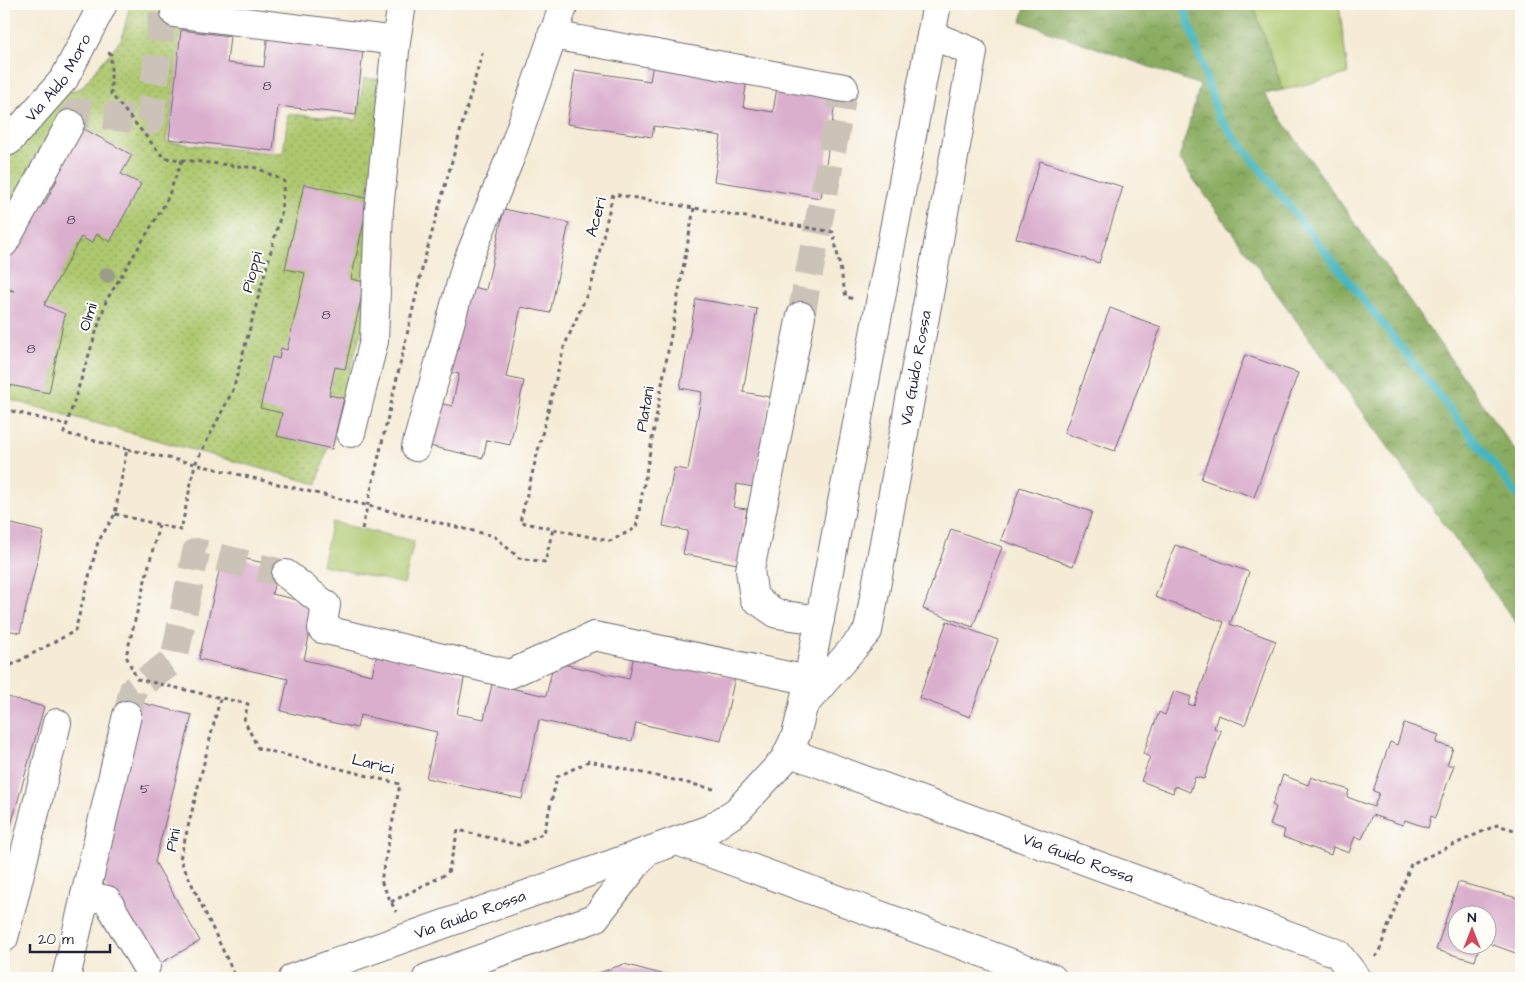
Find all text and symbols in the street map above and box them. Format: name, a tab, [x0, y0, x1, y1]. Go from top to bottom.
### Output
street label: Via Aldo Moro	[20, 30, 97, 127]
house number: 8	[262, 76, 272, 96]
street label: Aceri	[580, 194, 612, 239]
house number: 8	[66, 210, 76, 230]
street label: Pioppi	[236, 248, 268, 295]
street label: Olmi	[73, 300, 103, 334]
house number: 8	[321, 305, 331, 325]
street label: Via Guido Rossa	[894, 309, 937, 428]
house number: 8	[26, 339, 36, 359]
street label: Platani	[630, 384, 660, 434]
street label: Larici	[349, 748, 397, 780]
house number: 5	[140, 779, 150, 799]
street label: Pini	[160, 826, 186, 854]
street label: Via Guido Rossa	[1020, 828, 1137, 889]
street label: Via Guido Rossa	[411, 885, 529, 945]
north arrow	[1448, 904, 1498, 954]
text: N	[1468, 908, 1477, 928]
scale bar	[30, 922, 110, 954]
text: 20 m	[38, 929, 74, 950]

